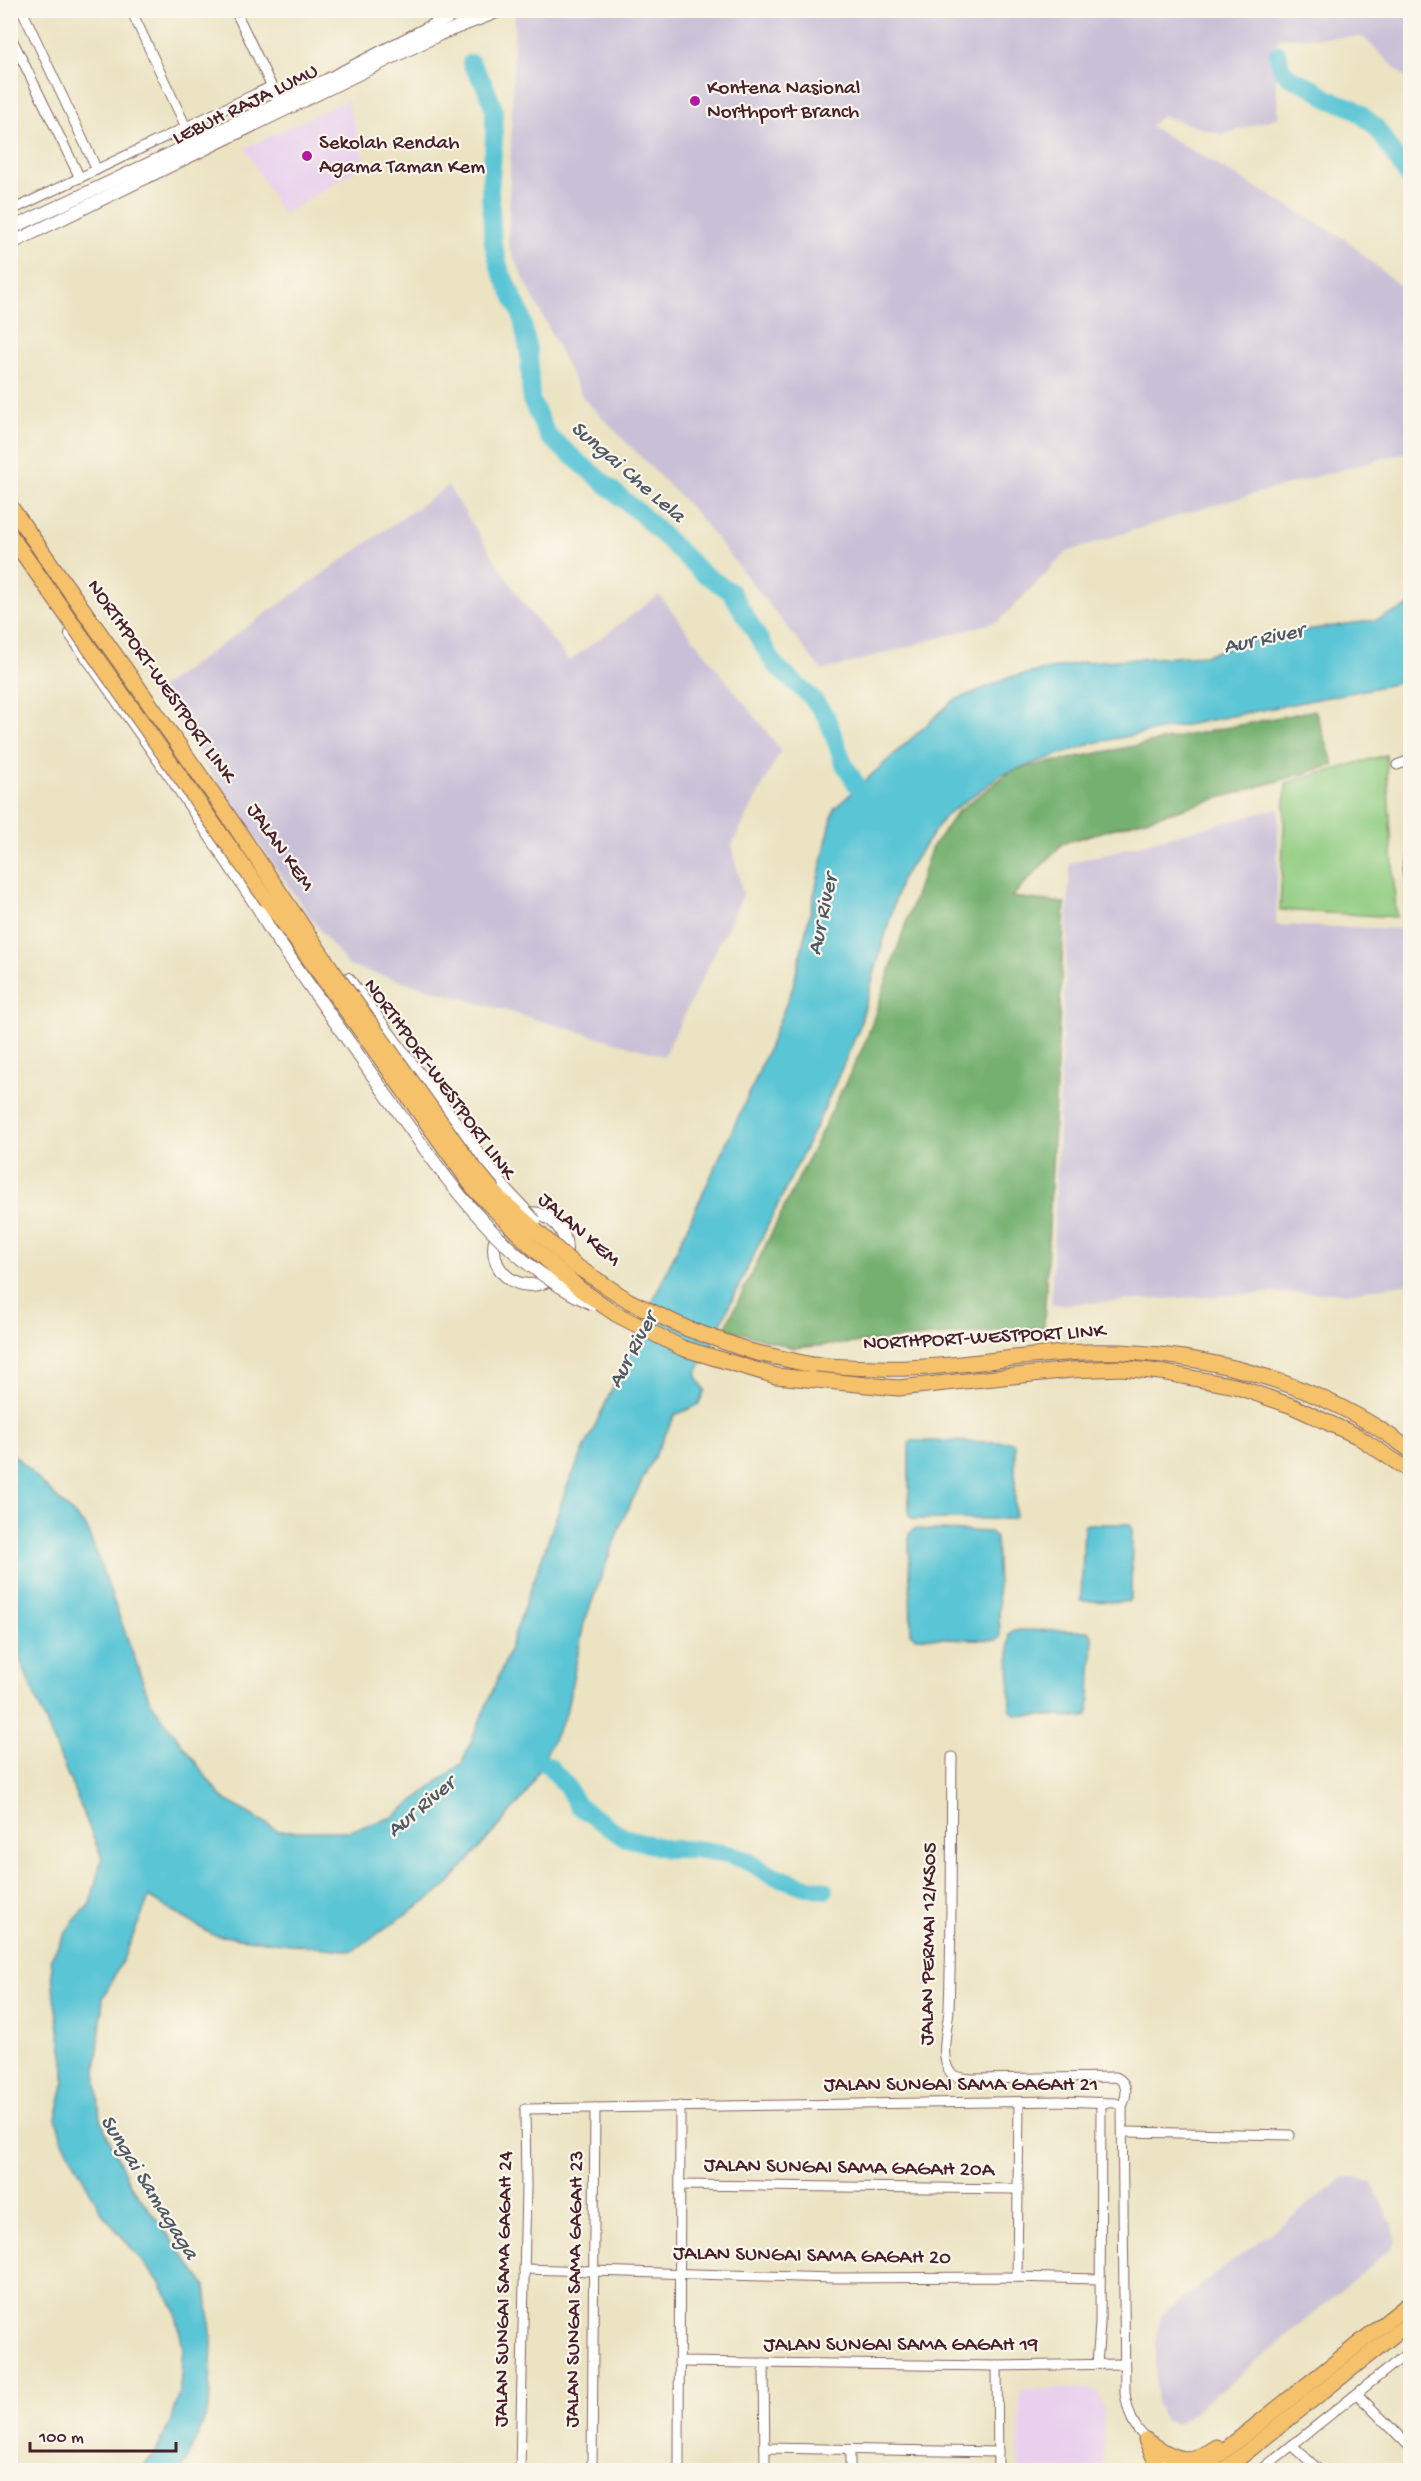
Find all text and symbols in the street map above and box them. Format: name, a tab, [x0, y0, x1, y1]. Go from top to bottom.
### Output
street label: LEBUH RAJA LUMU	[169, 60, 323, 152]
place label: Kontena Nasional Northport Branch	[707, 77, 860, 126]
marker: Kontena Nasional Northport Branch	[688, 94, 702, 108]
place label: Sekolah Rendah Agama Taman Kem	[319, 132, 485, 181]
marker: Sekolah Rendah Agama Taman Kem	[300, 149, 314, 163]
water label: Sungai Che Lela	[565, 416, 691, 531]
street label: NORTHPORT-WESTPORT LINK	[80, 576, 241, 790]
water label: Aur River	[1221, 618, 1311, 661]
street label: JALAN KEM	[240, 799, 319, 897]
water label: Aur River	[803, 868, 846, 958]
street label: NORTHPORT-WESTPORT LINK	[357, 975, 521, 1187]
street label: JALAN KEM	[531, 1188, 625, 1274]
water label: Aur River	[603, 1305, 667, 1393]
street label: NORTHPORT-WESTPORT LINK	[862, 1320, 1108, 1358]
water label: Aur River	[382, 1769, 465, 1844]
street label: JALAN PERMAI 12/KS05	[916, 1842, 944, 2046]
street label: JALAN SUNGAI SAMA GAGAH 21	[824, 2074, 1098, 2099]
water label: Sungai Samagaga	[93, 2111, 204, 2267]
street label: JALAN SUNGAI SAMA GAGAH 23	[561, 2150, 591, 2428]
street label: JALAN SUNGAI SAMA GAGAH 24	[490, 2151, 520, 2427]
street label: JALAN SUNGAI SAMA GAGAH 20A	[704, 2154, 996, 2184]
street label: JALAN SUNGAI SAMA GAGAH 20	[673, 2242, 951, 2272]
street label: JALAN SUNGAI SAMA GAGAH 19	[764, 2334, 1039, 2359]
scale bar	[30, 2415, 176, 2453]
text: 100 m	[38, 2428, 84, 2449]

